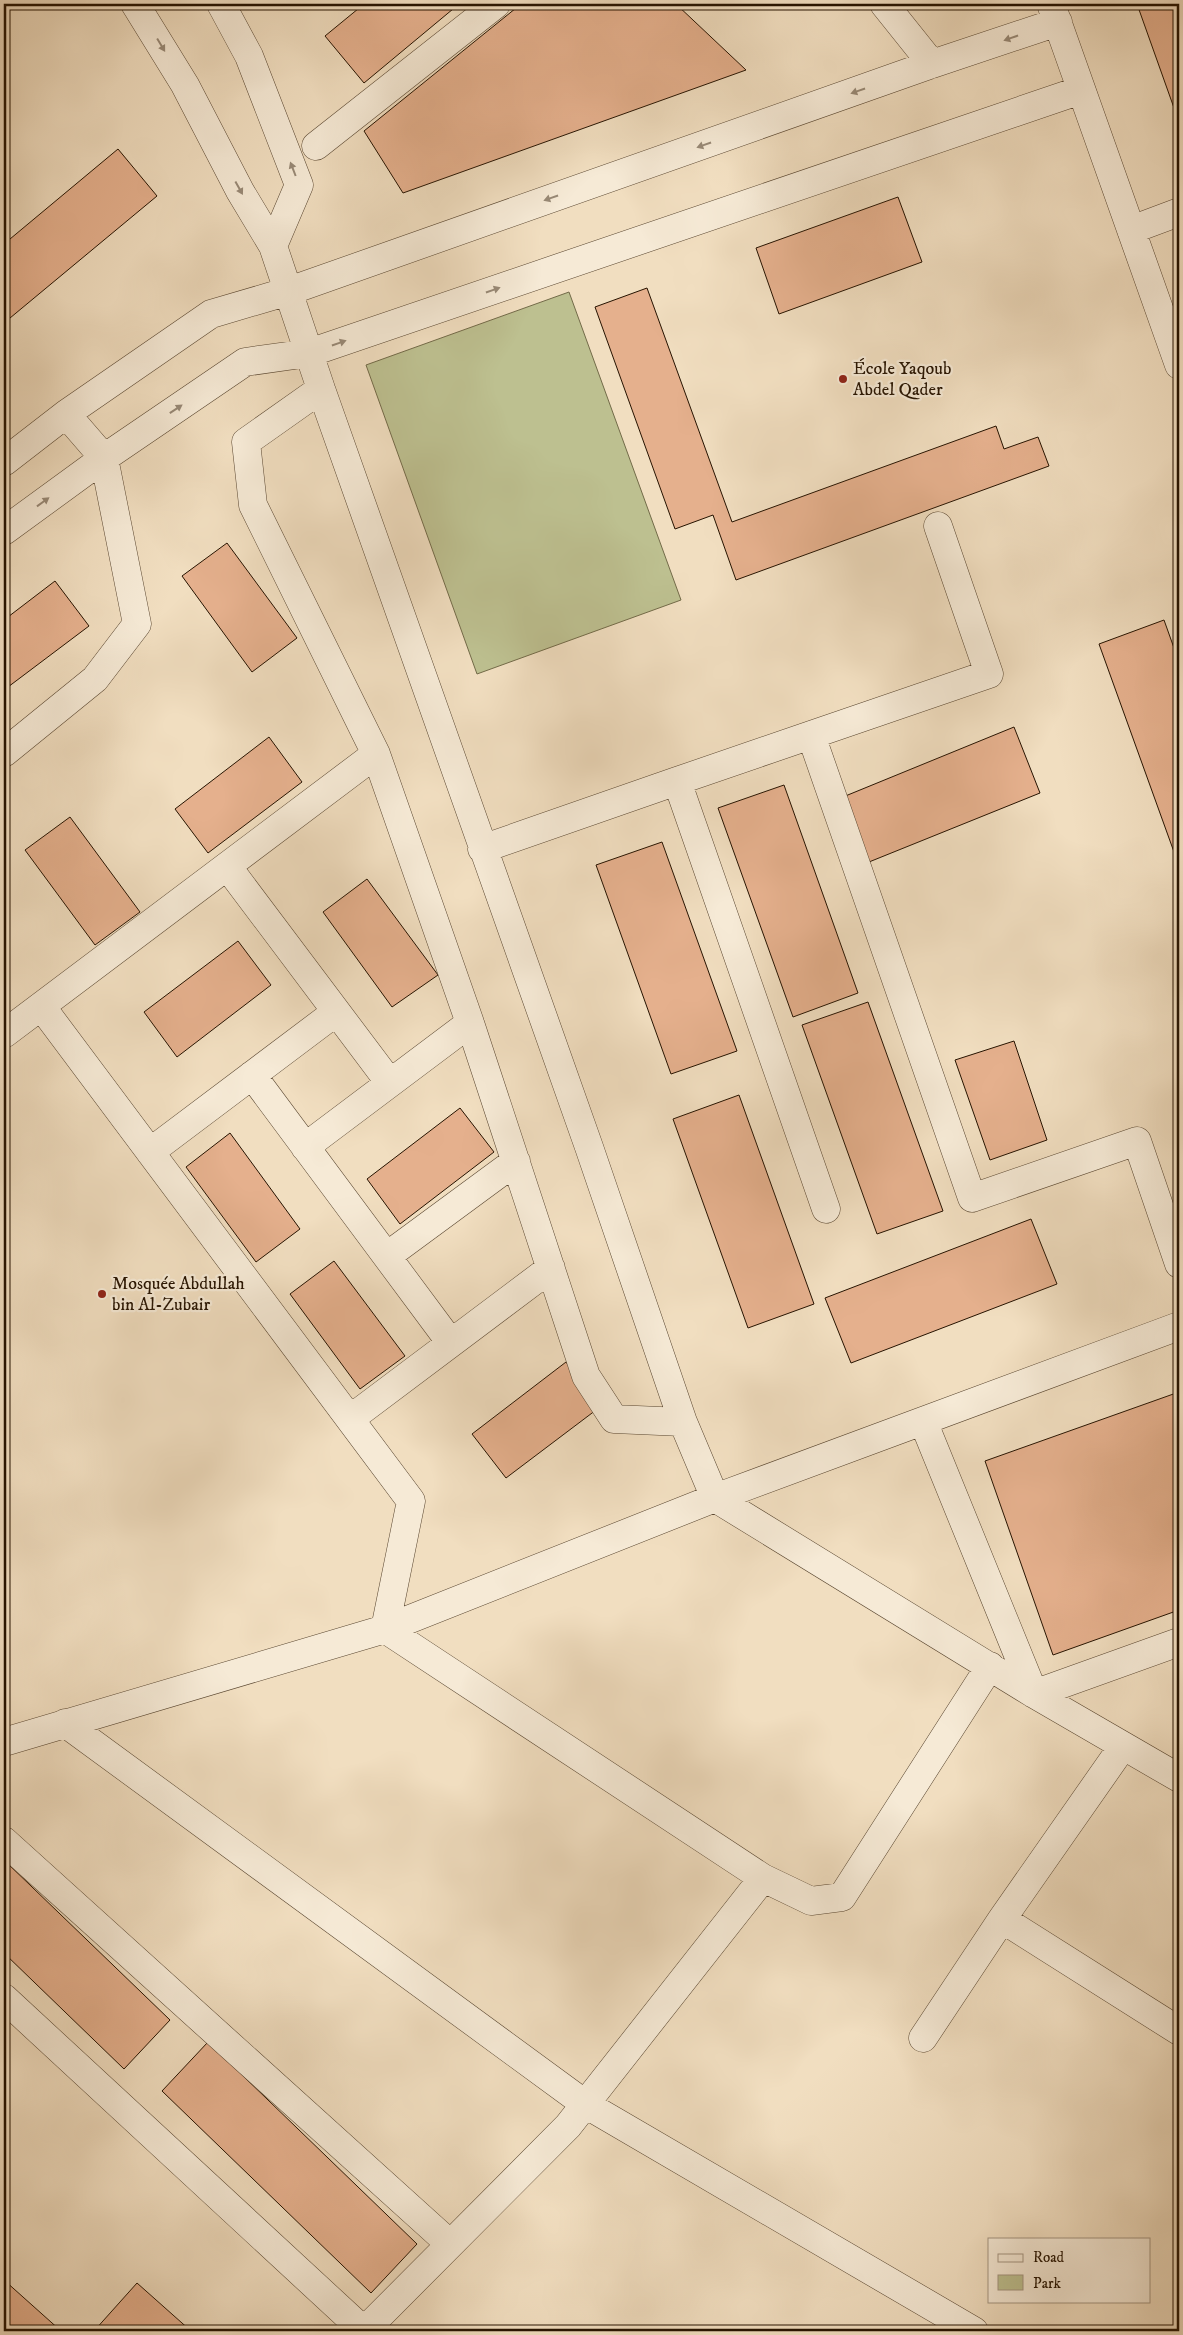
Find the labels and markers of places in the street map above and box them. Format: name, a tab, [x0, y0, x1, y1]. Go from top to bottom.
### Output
place label: École Yaqoub Abdel Qader	[853, 358, 951, 401]
marker: École Yaqoub Abdel Qader	[837, 373, 849, 385]
place label: Mosquée Abdullah bin Al-Zubair	[112, 1273, 245, 1316]
marker: Mosquée Abdullah bin Al-Zubair	[96, 1288, 108, 1300]

